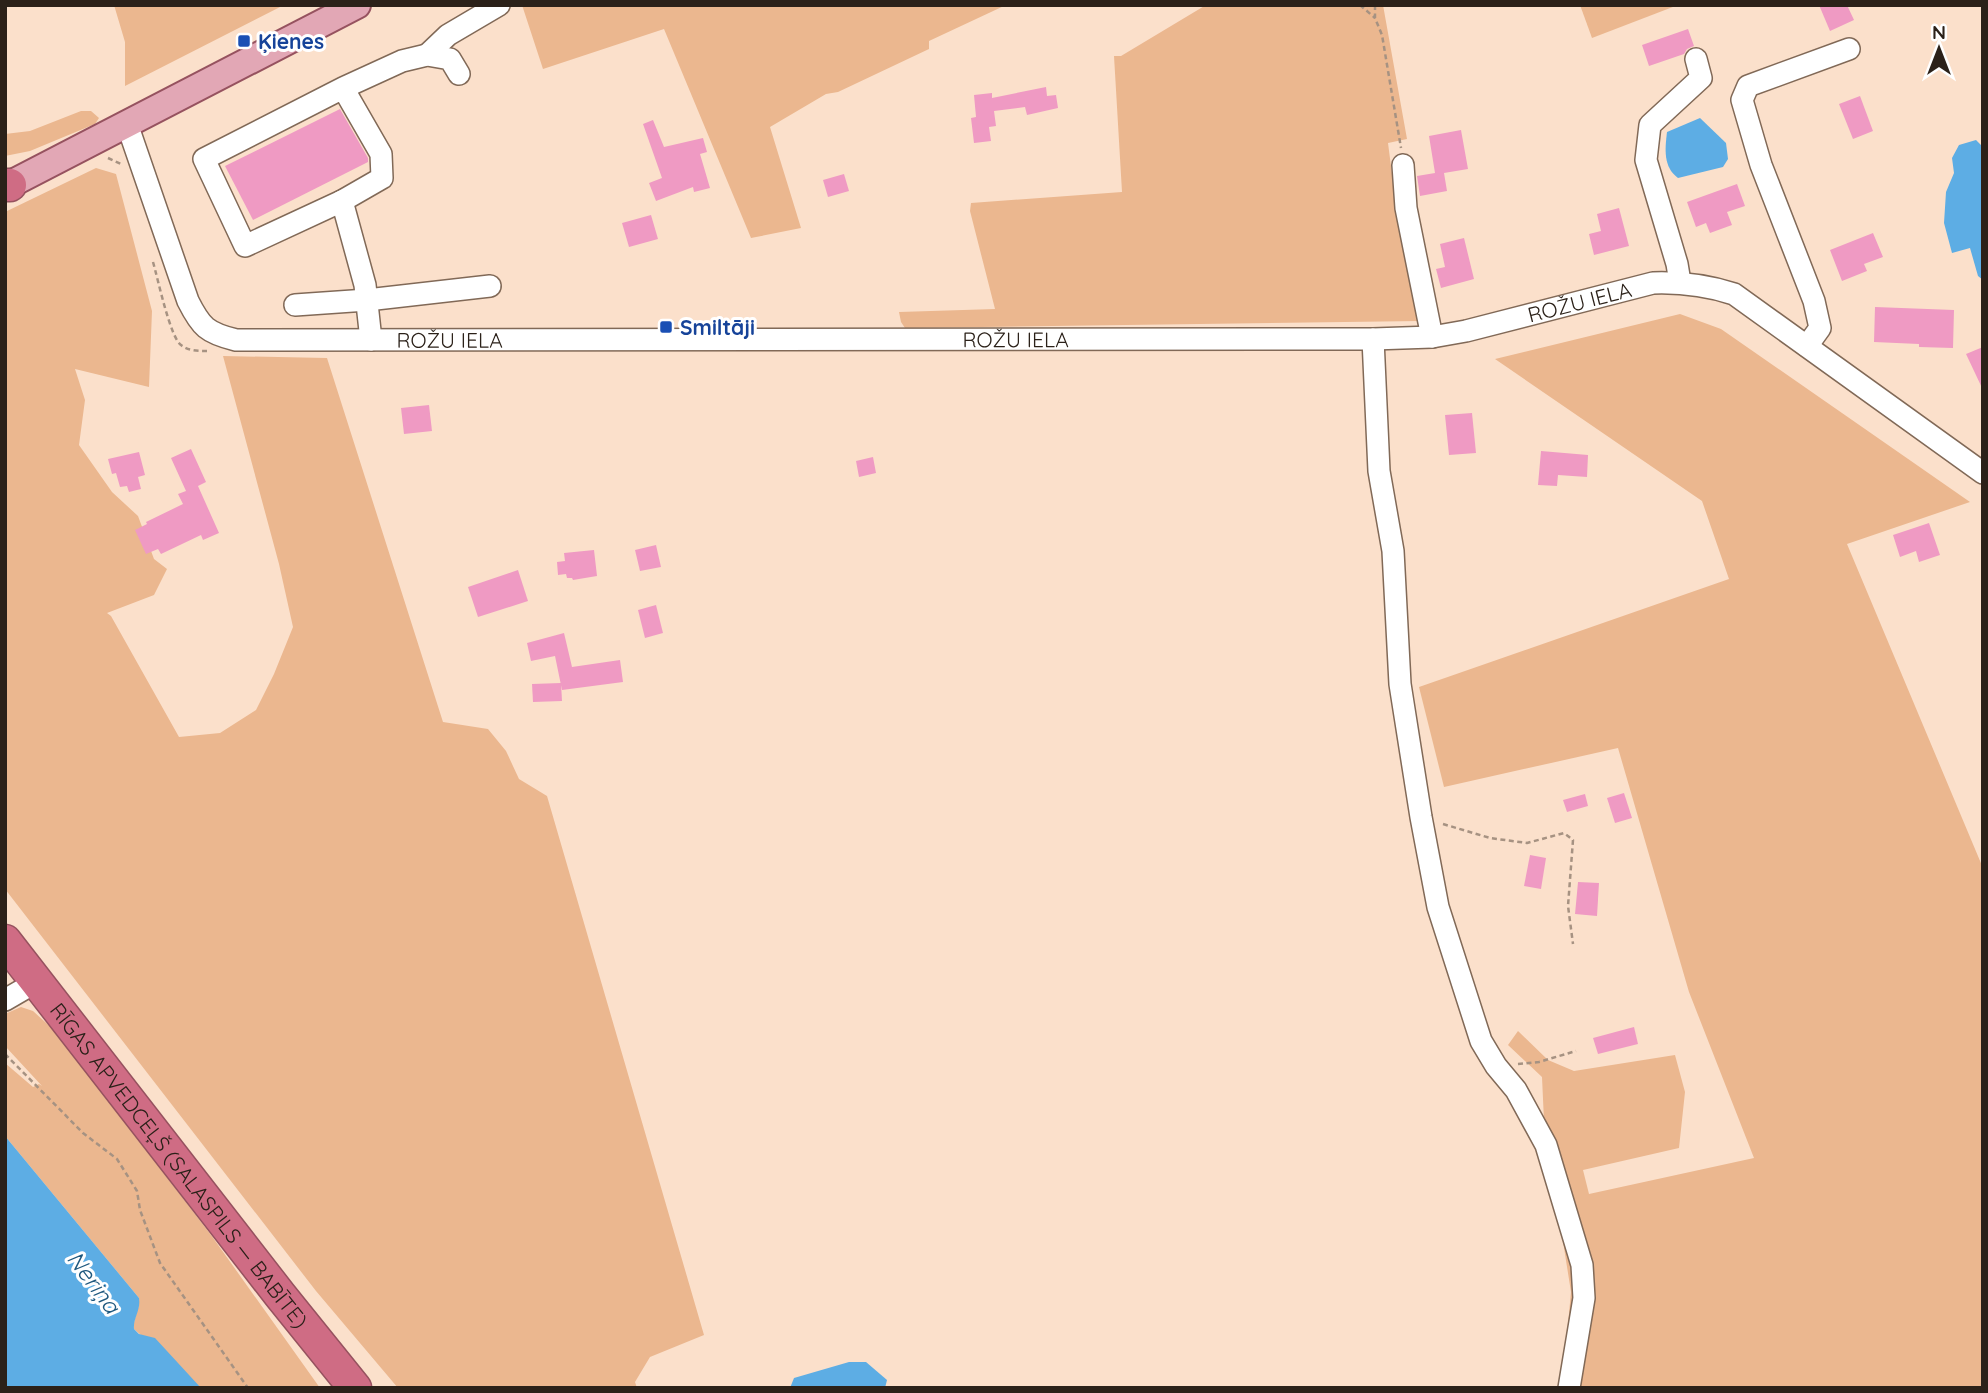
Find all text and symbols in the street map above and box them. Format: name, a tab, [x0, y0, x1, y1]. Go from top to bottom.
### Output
north arrow	[1904, 14, 1974, 84]
text: N	[1932, 20, 1946, 44]
place label: Ķienes	[258, 28, 324, 54]
marker: Ķienes	[236, 33, 252, 49]
street label: ROŽU IELA	[1525, 276, 1634, 328]
place label: Smiltāji	[680, 314, 755, 340]
marker: Smiltāji	[658, 319, 674, 335]
street label: ROŽU IELA	[963, 326, 1069, 352]
street label: ROŽU IELA	[397, 327, 503, 353]
street label: RĪGAS APVEDCEĻŠ (SALASPILS — BABĪTE)	[45, 997, 314, 1333]
water label: Neriņa	[61, 1245, 128, 1320]

